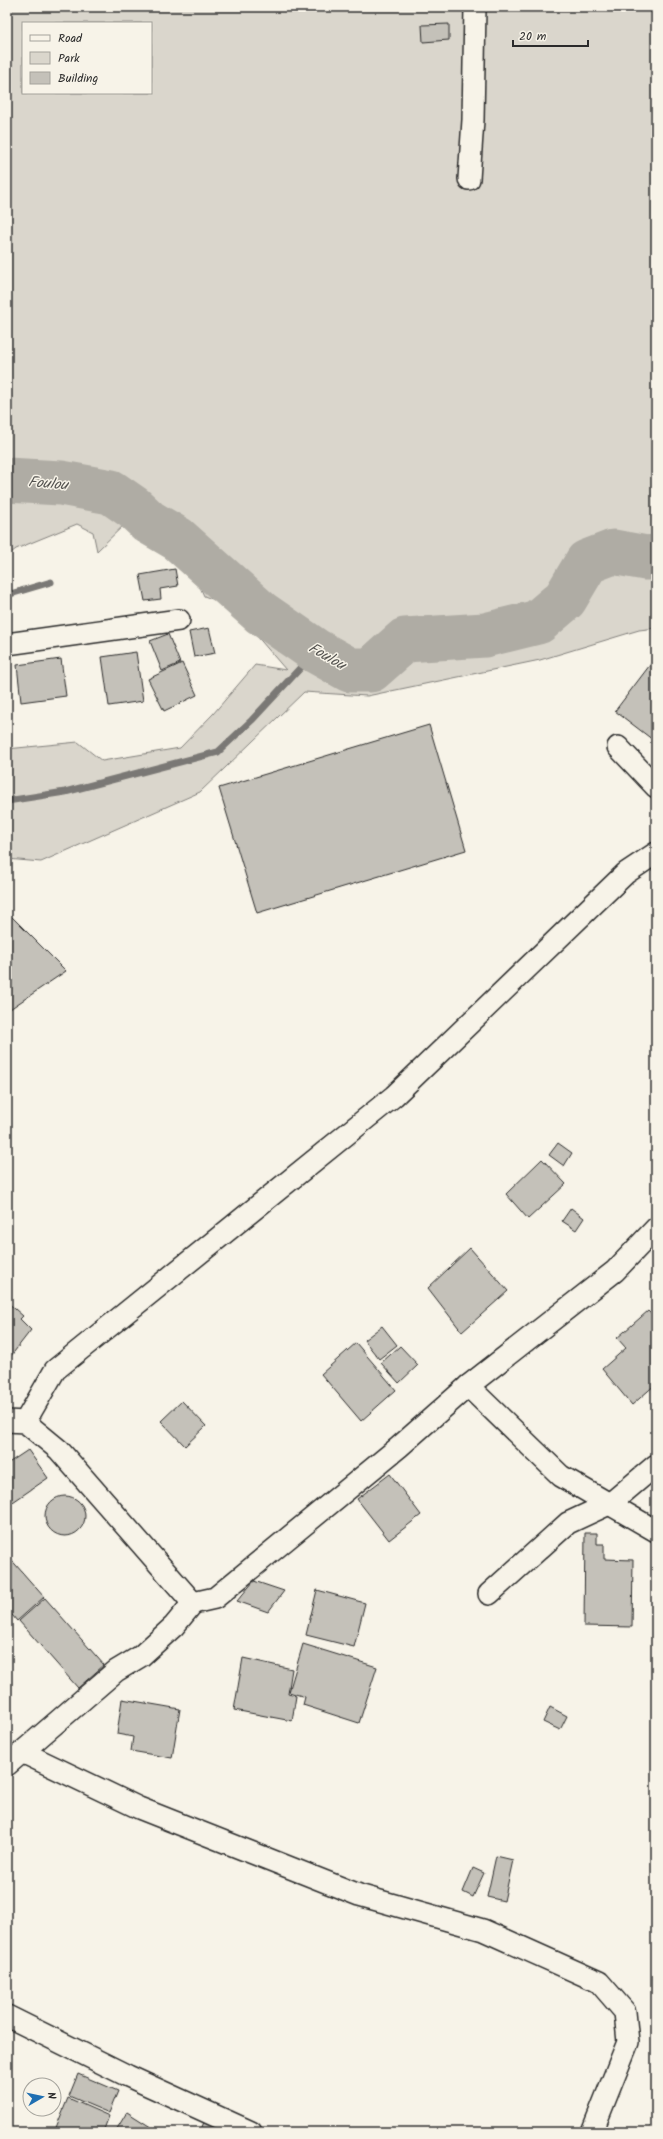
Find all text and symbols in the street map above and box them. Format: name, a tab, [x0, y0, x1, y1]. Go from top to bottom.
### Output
legend	[22, 22, 152, 94]
scale bar	[513, 22, 588, 48]
text: 20 m	[519, 27, 547, 46]
text: Road	[58, 29, 83, 48]
text: Park	[58, 49, 80, 68]
text: Building	[58, 69, 98, 88]
water label: Foulou	[27, 470, 70, 498]
water label: Foulou	[303, 637, 351, 678]
north arrow	[22, 2077, 62, 2117]
text: N	[41, 2091, 60, 2100]

